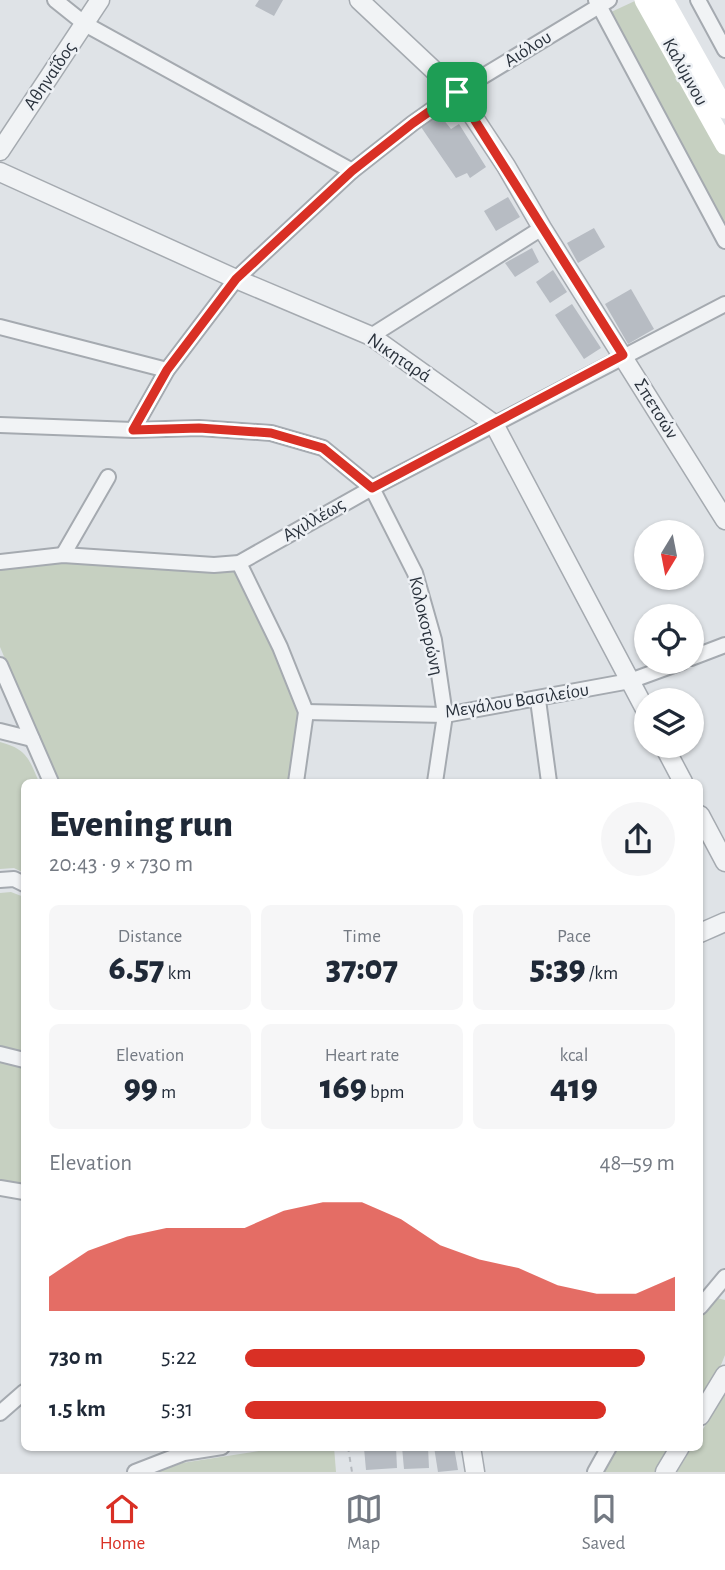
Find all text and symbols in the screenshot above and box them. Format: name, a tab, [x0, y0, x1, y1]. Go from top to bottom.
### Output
street label: Αιόλου	[501, 27, 555, 71]
street label: Καλύμνου	[659, 35, 711, 109]
street label: Αθηναΐδος	[20, 38, 80, 114]
pin	[427, 62, 487, 122]
icon: arrive	[438, 73, 476, 111]
street label: Νικηταρά	[364, 330, 434, 386]
street label: Σπετσών	[630, 376, 682, 442]
street label: Αχιλλέως	[280, 495, 348, 545]
north arrow	[634, 520, 704, 590]
map controls	[634, 520, 704, 758]
street label: Κολοκοτρώνη	[405, 575, 447, 677]
button: locate	[634, 604, 704, 674]
street label: Μεγάλου Βασιλείου	[444, 680, 590, 722]
button: layers	[634, 688, 704, 758]
button: share	[601, 802, 675, 876]
text: Evening run	[49, 806, 233, 844]
text: 20:43 · 9 × 730 m	[49, 853, 193, 876]
text: Distance	[118, 927, 182, 946]
text: Time	[343, 927, 381, 946]
text: Pace	[557, 927, 591, 946]
text: 6.57	[109, 951, 164, 986]
text: 37:07	[326, 951, 398, 986]
text: 5:39	[530, 951, 586, 986]
text: km	[164, 964, 191, 983]
text: /km	[586, 964, 618, 983]
text: Elevation	[116, 1046, 184, 1065]
text: Heart rate	[325, 1046, 399, 1065]
text: kcal	[560, 1046, 588, 1065]
text: 99	[124, 1070, 158, 1105]
text: 169	[320, 1070, 367, 1105]
text: 419	[550, 1070, 598, 1105]
text: m	[158, 1083, 176, 1102]
text: bpm	[367, 1083, 404, 1102]
text: Elevation	[49, 1152, 132, 1175]
text: 48–59 m	[599, 1152, 675, 1175]
text: 730 m	[49, 1346, 103, 1369]
text: 5:22	[161, 1346, 197, 1369]
text: 1.5 km	[49, 1398, 106, 1421]
text: 5:31	[161, 1398, 193, 1421]
tab: Home	[100, 1490, 145, 1555]
tab: Map	[345, 1490, 383, 1555]
tab: Saved	[582, 1490, 625, 1555]

